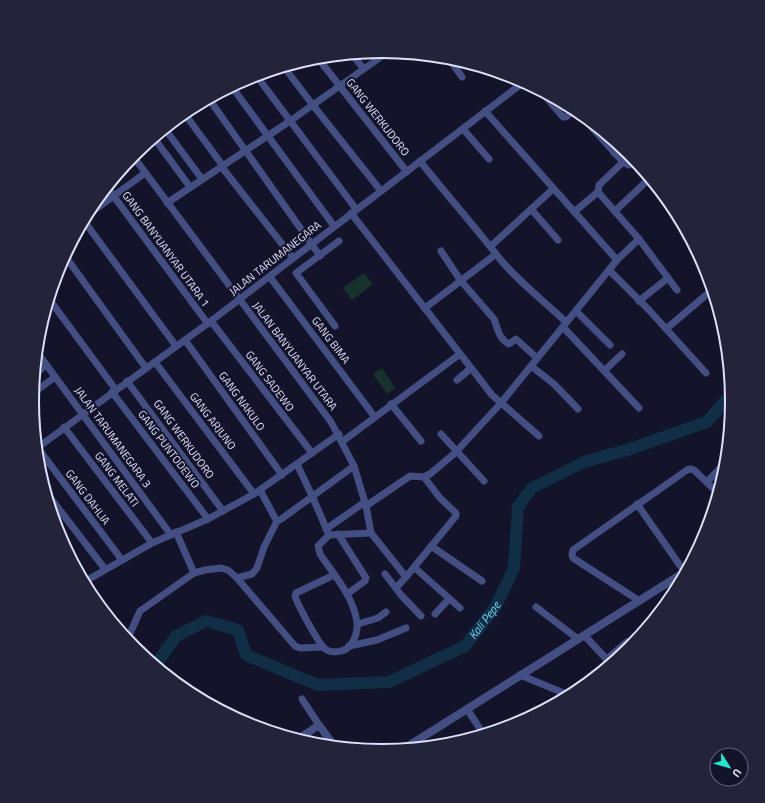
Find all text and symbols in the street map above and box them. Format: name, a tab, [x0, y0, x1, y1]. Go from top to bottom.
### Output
street label: GANG WERKUDORO	[343, 75, 413, 159]
street label: GANG BANYUANYAR UTARA 1	[119, 188, 213, 310]
street label: JALAN TARUMANEGARA	[226, 217, 325, 299]
street label: JALAN BANYUANYAR UTARA	[249, 298, 341, 414]
street label: GANG BIMA	[308, 313, 354, 367]
street label: GANG SADEWO	[242, 347, 298, 415]
street label: GANG NAKULO	[215, 368, 269, 434]
street label: JALAN TARUMANEGARA 3	[71, 383, 155, 491]
street label: GANG ARJUNO	[186, 389, 240, 453]
street label: GANG WERKUDORO	[150, 396, 218, 482]
street label: GANG PUNTODEWO	[134, 407, 204, 491]
street label: GANG MELATI	[91, 448, 143, 510]
street label: GANG DAHLIA	[62, 466, 114, 528]
water label: Kali Pepe	[464, 597, 506, 643]
north arrow	[709, 747, 749, 787]
text: U	[728, 765, 746, 781]

